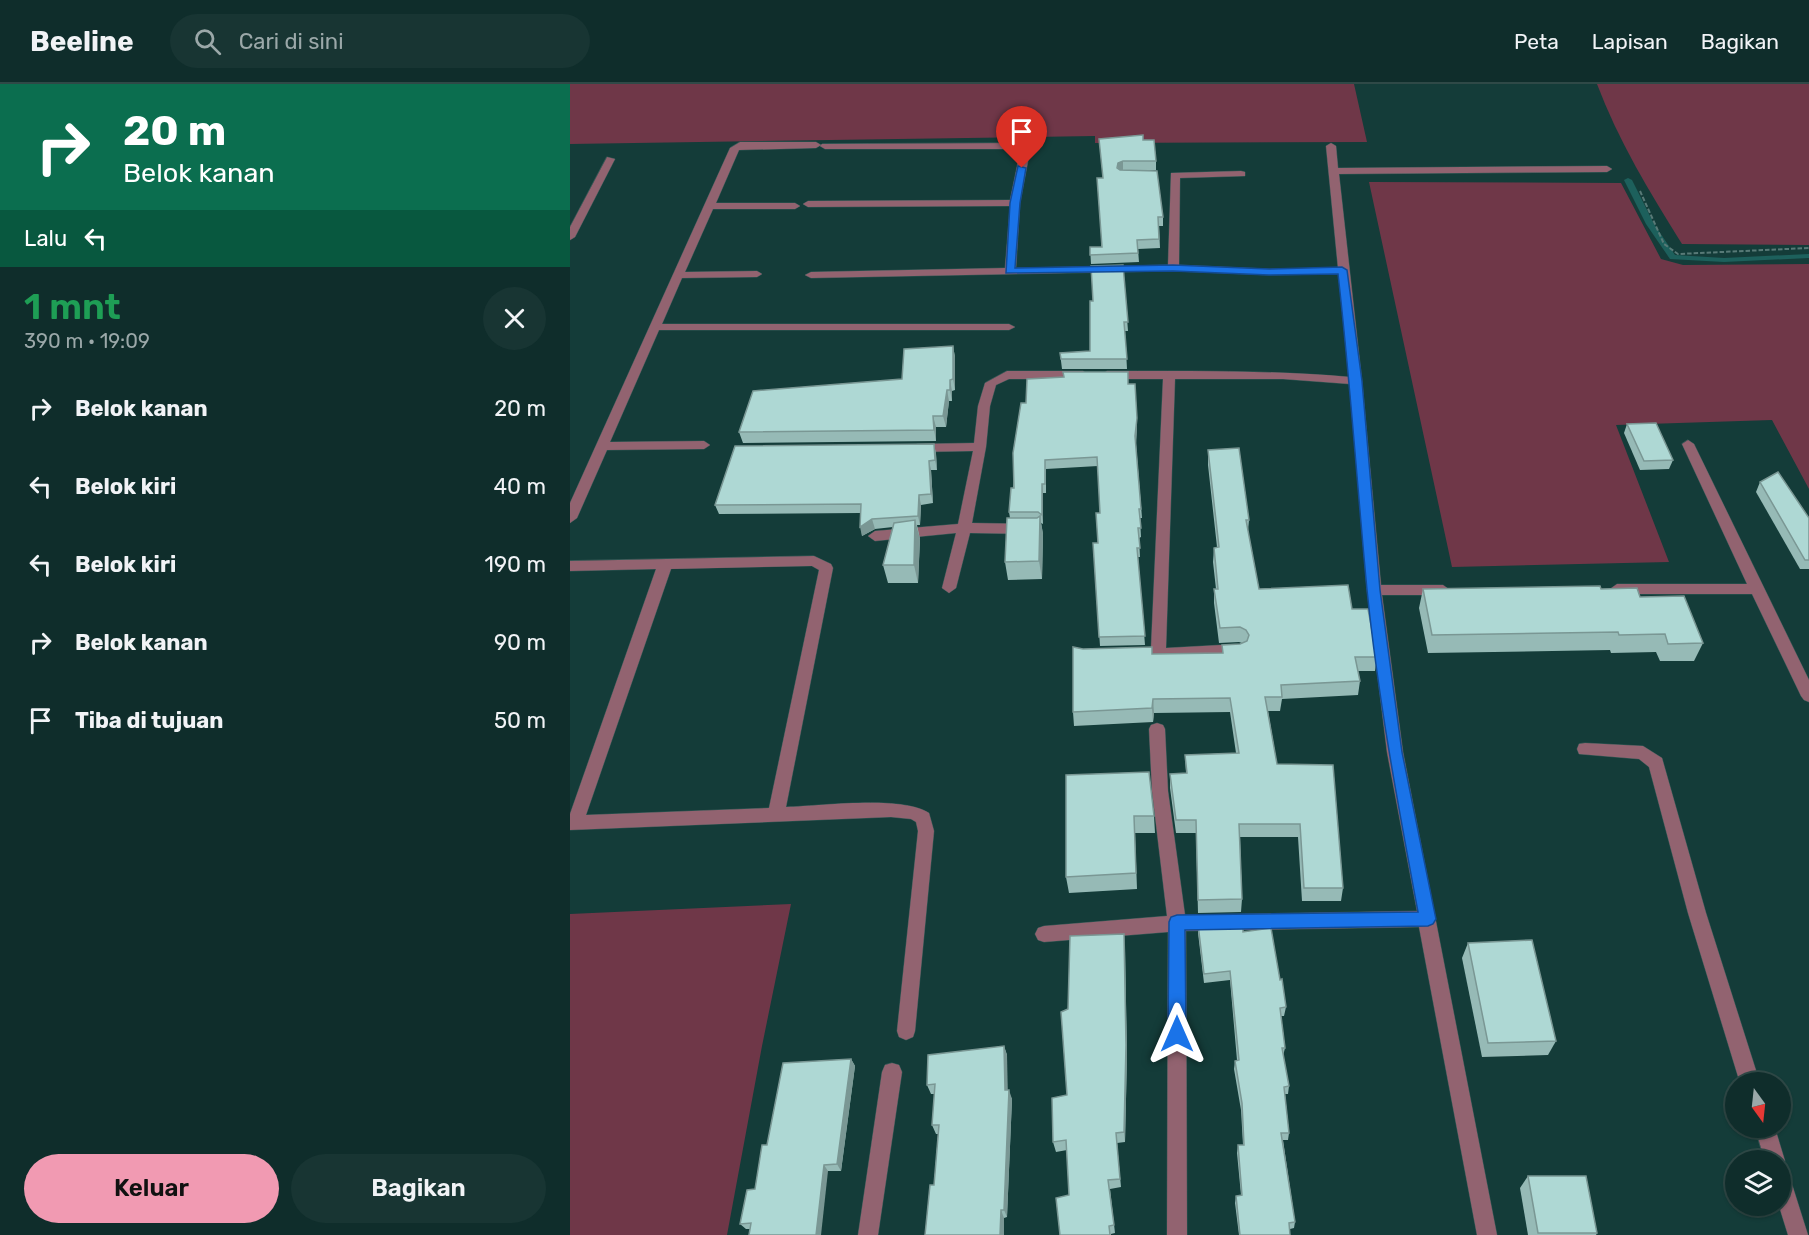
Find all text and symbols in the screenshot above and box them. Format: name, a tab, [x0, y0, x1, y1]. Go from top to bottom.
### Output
search box	[170, 14, 590, 68]
text: Beeline	[30, 25, 134, 58]
icon: search	[191, 25, 224, 58]
text: Cari di sini	[239, 28, 344, 55]
text: Peta	[1514, 29, 1559, 54]
text: Lapisan	[1592, 29, 1668, 54]
text: Bagikan	[1701, 29, 1779, 54]
text: 20 m	[123, 106, 226, 156]
pin	[996, 106, 1047, 168]
icon: right	[24, 108, 102, 186]
icon: arrive	[1005, 115, 1038, 148]
text: Belok kanan	[123, 157, 275, 189]
icon: left	[79, 222, 112, 255]
text: Lalu	[24, 225, 67, 252]
text: 1 mnt	[24, 285, 121, 328]
button: close	[483, 287, 546, 350]
text: 390 m · 19:09	[24, 329, 150, 353]
icon: right	[24, 392, 57, 425]
text: Belok kanan	[75, 395, 208, 422]
text: 20 m	[494, 395, 546, 422]
icon: left	[24, 470, 57, 503]
text: Belok kiri	[75, 473, 176, 500]
text: 40 m	[493, 473, 546, 500]
icon: left	[24, 548, 57, 581]
text: Belok kiri	[75, 551, 176, 578]
text: 190 m	[485, 551, 546, 578]
icon: right	[24, 626, 57, 659]
text: Belok kanan	[75, 629, 208, 656]
text: 90 m	[494, 629, 546, 656]
icon: arrive	[24, 704, 57, 737]
text: Tiba di tujuan	[75, 707, 223, 734]
text: 50 m	[494, 707, 546, 734]
position arrow	[1145, 1002, 1209, 1066]
north arrow	[1725, 1072, 1791, 1138]
map controls	[1725, 1072, 1791, 1216]
button: layers	[1725, 1150, 1791, 1216]
button: Keluar	[24, 1154, 279, 1223]
button: Bagikan	[291, 1154, 546, 1223]

